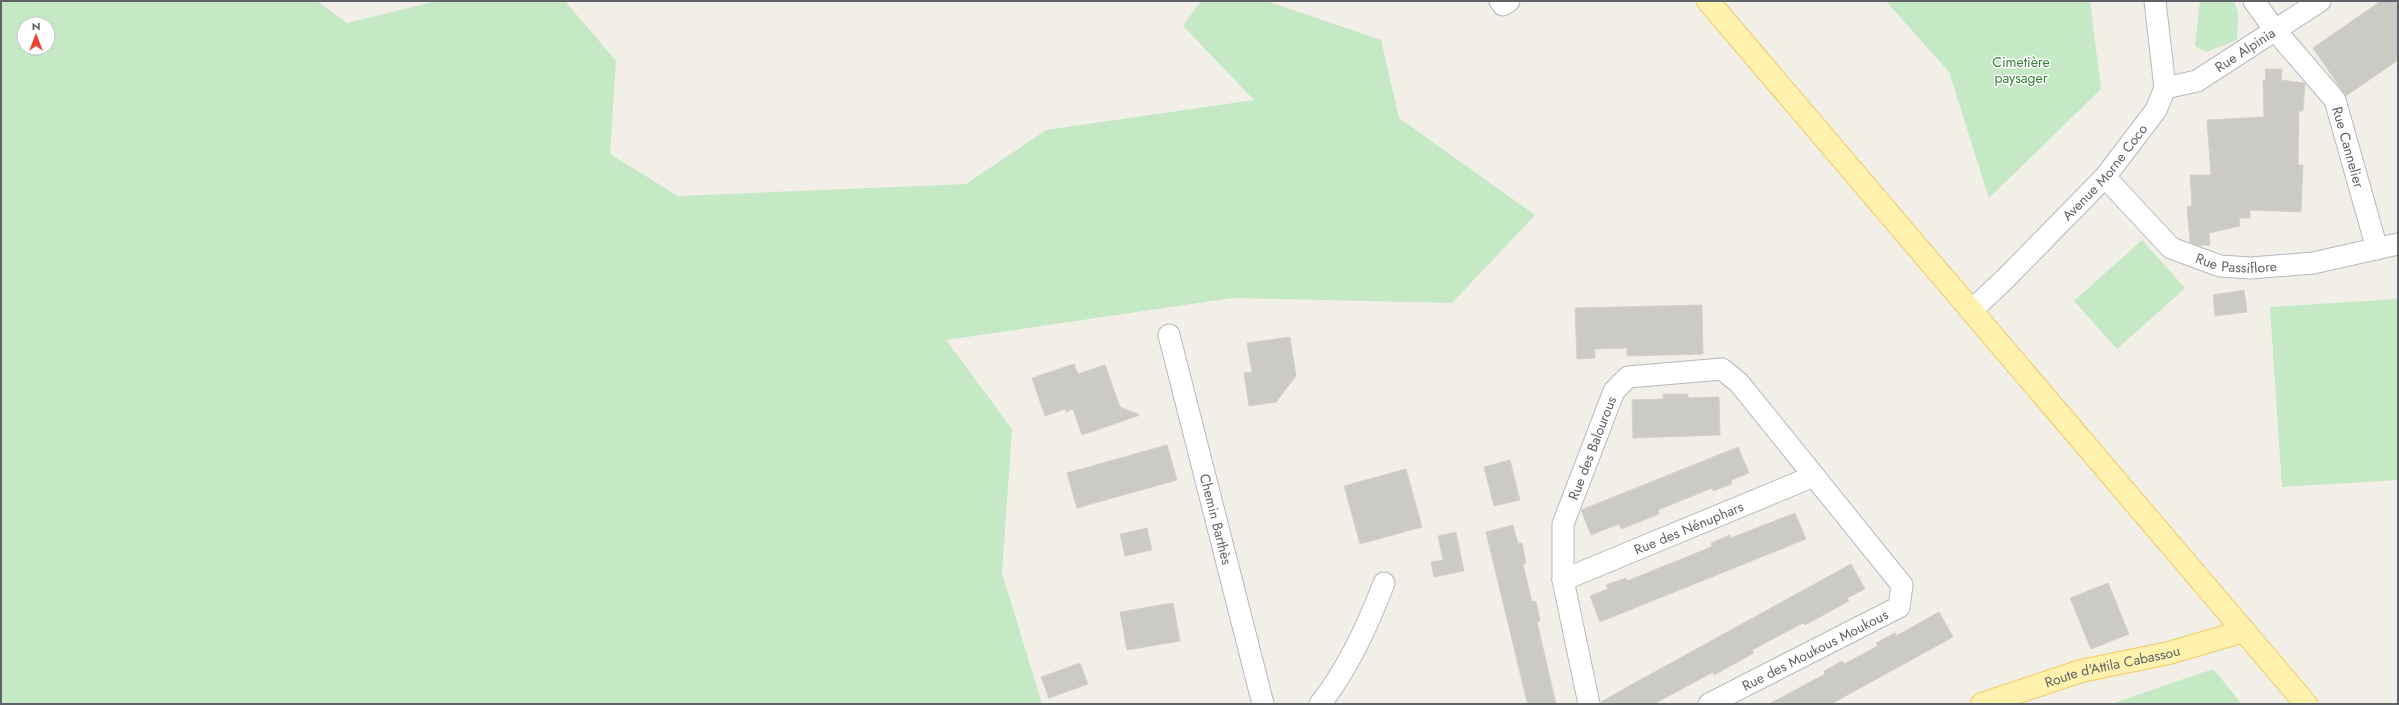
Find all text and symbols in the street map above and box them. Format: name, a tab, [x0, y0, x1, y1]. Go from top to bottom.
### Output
north arrow	[16, 16, 56, 56]
text: N	[32, 18, 40, 34]
street label: Rue Alpinia	[2211, 23, 2279, 77]
park label: Cimetière paysager	[1992, 52, 2050, 88]
street label: Rue Cannelier	[2327, 104, 2369, 190]
street label: Avenue Morne Coco	[2058, 119, 2152, 225]
street label: Rue Passiflore	[2193, 248, 2278, 278]
street label: Rue des Balourous	[1563, 393, 1621, 503]
street label: Chemin Barthès	[1195, 471, 1237, 567]
street label: Rue des Nénuphars	[1631, 496, 1747, 560]
street label: Rue des Moukous Moukous	[1738, 604, 1892, 696]
street label: Route d'Attila Cabassou	[2042, 640, 2183, 692]

